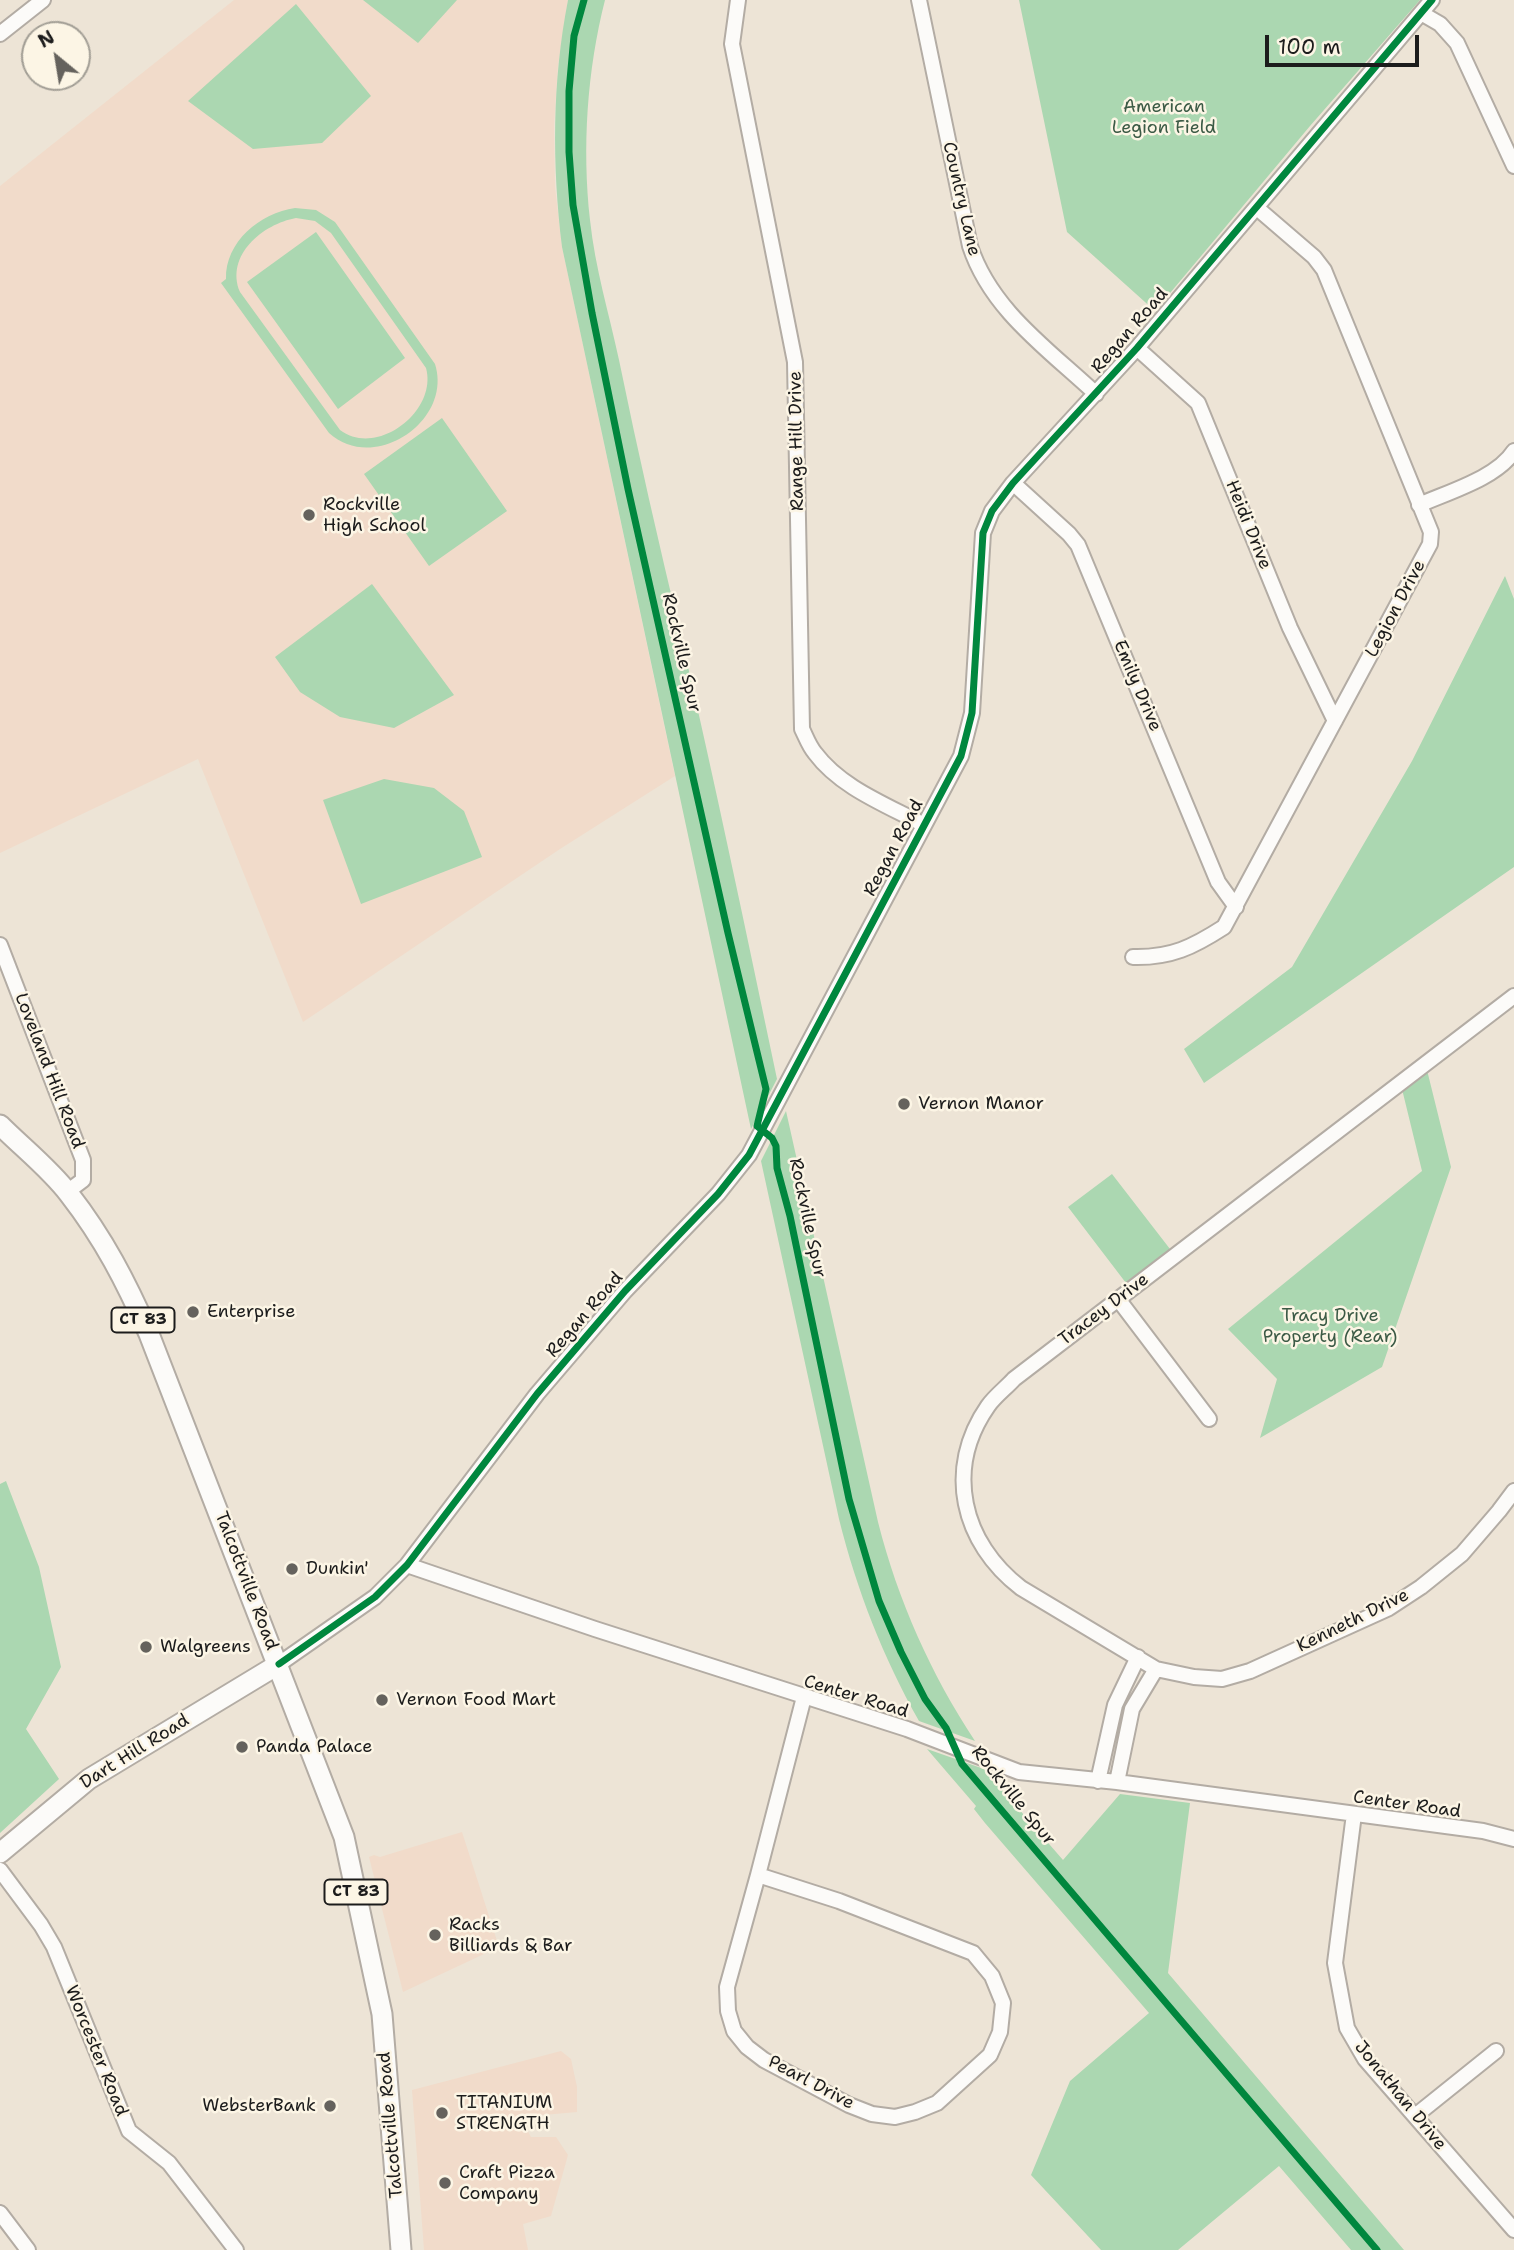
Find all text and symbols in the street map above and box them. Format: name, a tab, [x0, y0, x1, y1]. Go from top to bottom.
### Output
north arrow	[21, 21, 91, 91]
scale bar	[1269, 21, 1423, 65]
text: N	[33, 25, 59, 54]
text: 100 m	[1278, 33, 1341, 61]
park label: American Legion Field	[1112, 96, 1216, 138]
street label: Country Lane	[937, 140, 985, 258]
street label: Regan Road	[1087, 284, 1173, 378]
street label: Range Hill Drive	[785, 371, 809, 511]
street label: Heidi Drive	[1220, 477, 1276, 573]
place label: Rockville High School	[323, 494, 426, 536]
marker: Rockville High School	[301, 507, 317, 523]
street label: Legion Drive	[1361, 557, 1431, 661]
street label: Rockville Spur	[657, 591, 705, 715]
street label: Emily Drive	[1108, 637, 1166, 735]
street label: Regan Road	[859, 796, 929, 900]
street label: Loveland Hill Road	[9, 990, 89, 1152]
place label: Vernon Manor	[918, 1093, 1044, 1115]
marker: Vernon Manor	[896, 1096, 912, 1112]
street label: Rockville Spur	[784, 1156, 830, 1280]
street label: Regan Road	[542, 1268, 628, 1362]
street label: Tracey Drive	[1055, 1269, 1153, 1351]
place label: Enterprise	[207, 1301, 295, 1323]
marker: Enterprise	[185, 1304, 201, 1320]
park label: Tracy Drive Property (Rear)	[1263, 1305, 1397, 1348]
road number: CT 83	[111, 1308, 174, 1332]
street label: Talcottville Road	[210, 1509, 282, 1653]
place label: Dunkin'	[306, 1558, 369, 1580]
marker: Dunkin'	[284, 1561, 300, 1577]
street label: Kenneth Drive	[1293, 1585, 1413, 1657]
place label: Walgreens	[160, 1636, 251, 1658]
marker: Walgreens	[138, 1639, 154, 1655]
street label: Center Road	[801, 1671, 911, 1723]
place label: Vernon Food Mart	[396, 1689, 556, 1711]
marker: Vernon Food Mart	[374, 1692, 390, 1708]
street label: Dart Hill Road	[76, 1710, 194, 1794]
place label: Panda Palace	[256, 1736, 373, 1758]
marker: Panda Palace	[234, 1739, 250, 1755]
street label: Rockville Spur	[966, 1742, 1060, 1850]
street label: Center Road	[1352, 1787, 1462, 1823]
road number: CT 83	[324, 1880, 388, 1904]
place label: Racks Billiards & Bar	[449, 1914, 572, 1956]
marker: Racks Billiards & Bar	[427, 1927, 443, 1943]
street label: Worcester Road	[60, 1982, 132, 2120]
street label: Jonathan Drive	[1349, 2037, 1451, 2155]
street label: Talcottville Road	[374, 2051, 408, 2199]
street label: Pearl Drive	[764, 2051, 858, 2115]
place label: TITANIUM STRENGTH	[456, 2092, 552, 2134]
place label: WebsterBank	[202, 2095, 316, 2117]
marker: WebsterBank	[322, 2098, 338, 2114]
marker: TITANIUM STRENGTH	[434, 2105, 450, 2121]
place label: Craft Pizza Company	[459, 2162, 555, 2204]
marker: Craft Pizza Company	[437, 2175, 453, 2191]

